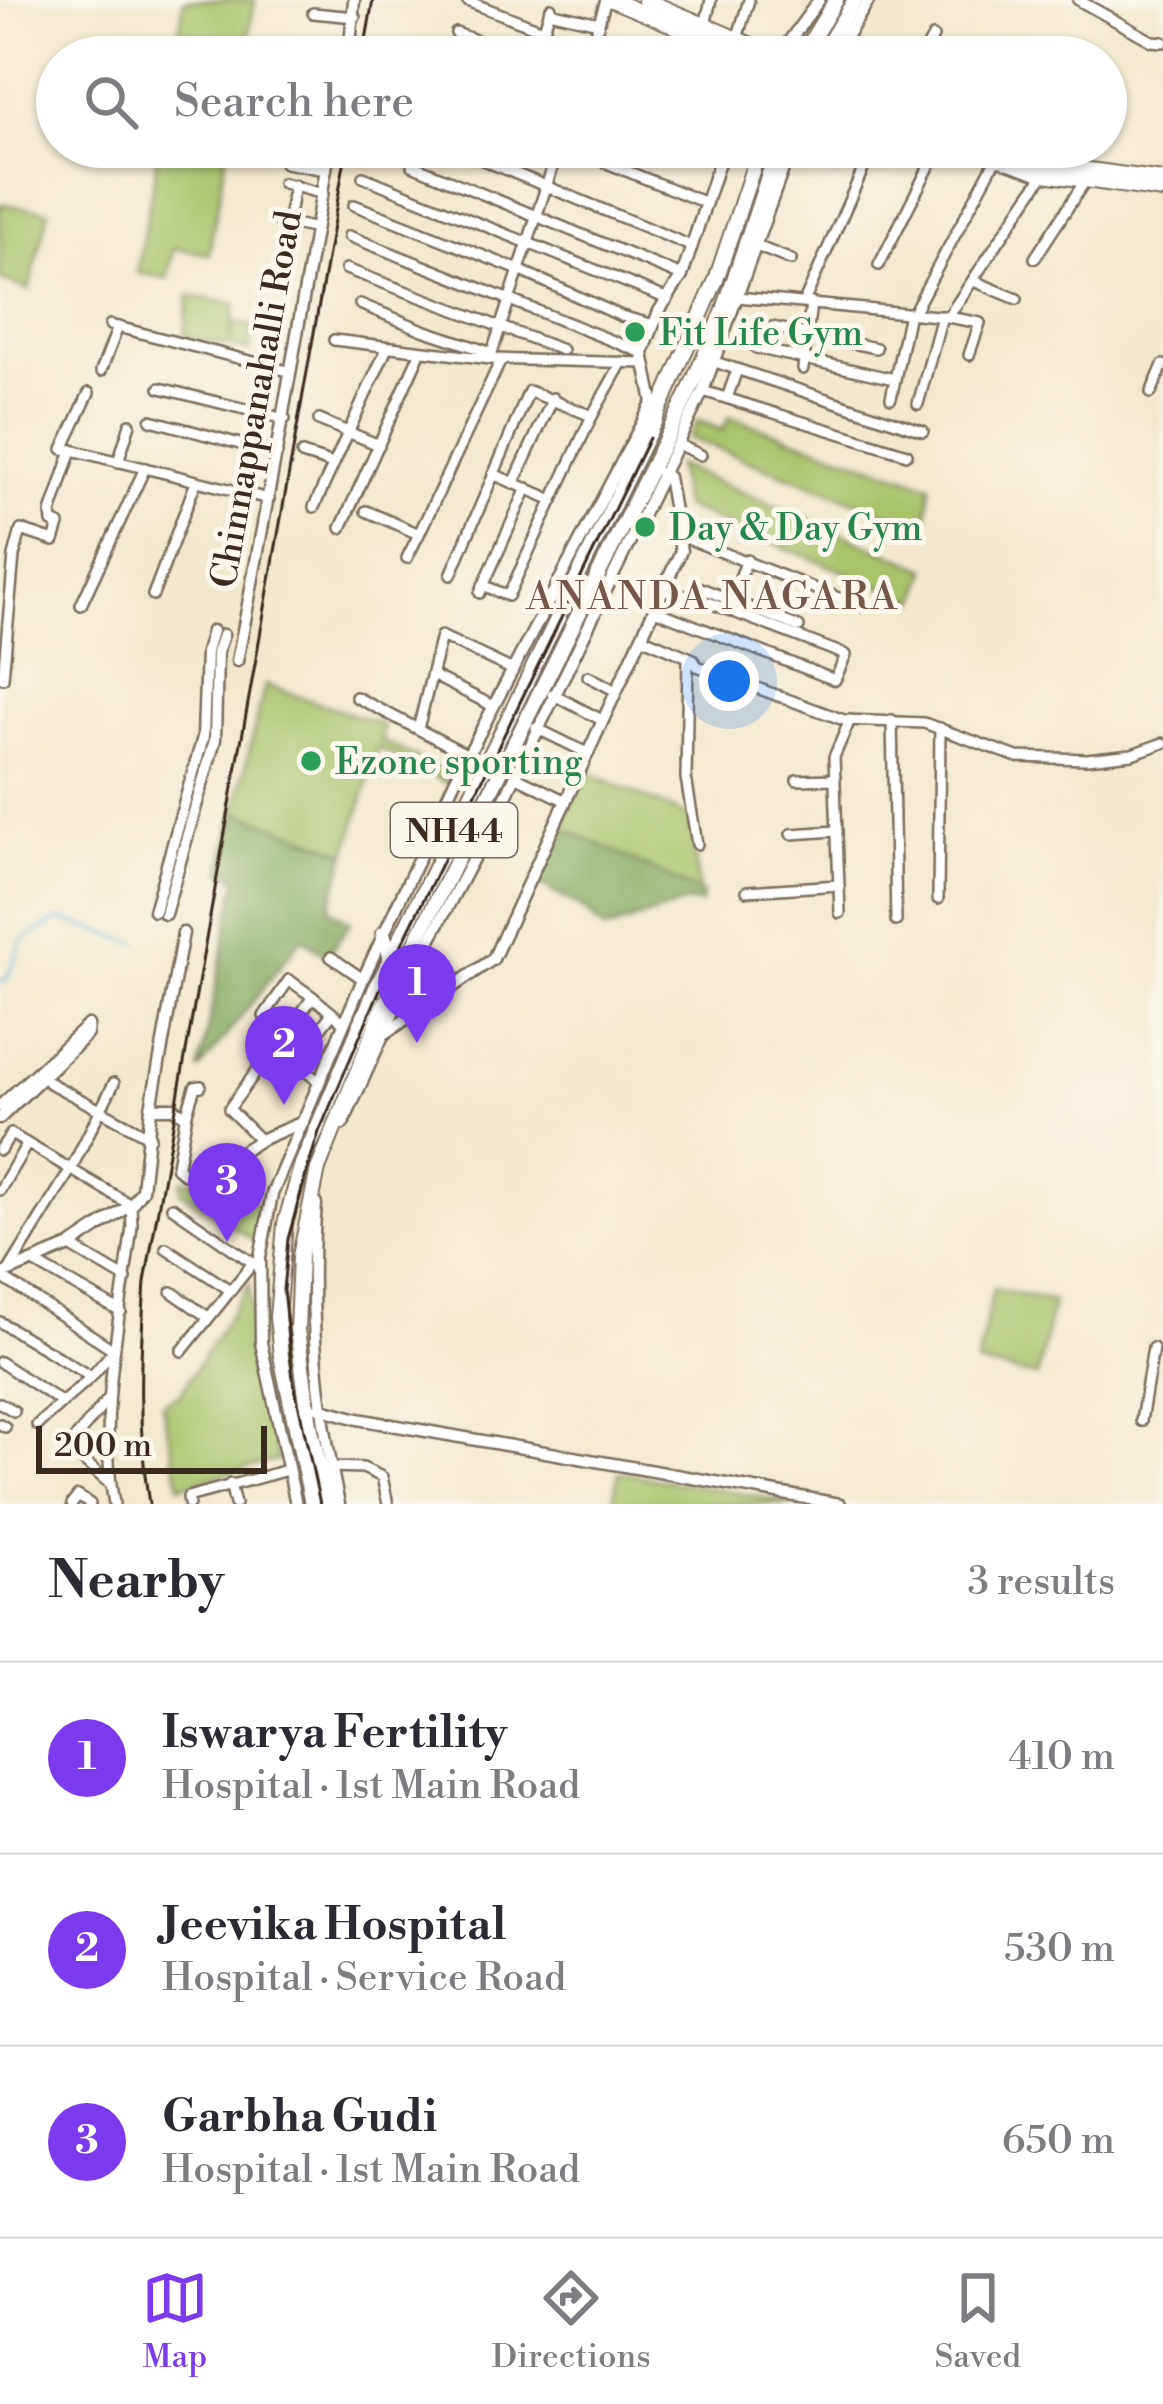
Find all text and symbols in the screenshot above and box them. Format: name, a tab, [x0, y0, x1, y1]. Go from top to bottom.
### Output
search box	[36, 36, 1127, 168]
icon: search	[78, 69, 144, 135]
text: Search here	[174, 74, 414, 131]
street label: Chinnappanahalli Road	[202, 207, 313, 592]
place label: Fit Life Gym	[659, 312, 863, 357]
marker: Fit Life Gym	[622, 319, 648, 345]
place label: Day & Day Gym	[669, 507, 922, 552]
marker: Day & Day Gym	[632, 514, 658, 540]
district label: ANANDA NAGARA	[525, 573, 900, 622]
your location	[699, 651, 759, 711]
place label: Ezone sporting	[335, 741, 583, 786]
marker: Ezone sporting	[298, 748, 324, 774]
road number: NH44	[391, 803, 517, 857]
pin: 1	[378, 944, 456, 1043]
pin: 2	[245, 1006, 323, 1105]
pin: 3	[188, 1143, 266, 1242]
scale bar	[36, 1420, 267, 1473]
text: 200 m	[54, 1426, 152, 1467]
text: Nearby	[48, 1550, 224, 1614]
text: 3 results	[967, 1558, 1115, 1607]
text: Iswarya Fertility	[162, 1705, 507, 1762]
text: 1	[78, 1733, 96, 1782]
text: 410 m	[1008, 1733, 1115, 1782]
text: Hospital · 1st Main Road	[162, 1762, 580, 1811]
text: Jeevika Hospital	[162, 1897, 506, 1954]
text: 2	[75, 1925, 99, 1974]
text: 530 m	[1004, 1925, 1115, 1974]
text: Hospital · Service Road	[162, 1954, 566, 2003]
text: Garbha Gudi	[162, 2089, 437, 2146]
text: 3	[75, 2117, 99, 2166]
text: 650 m	[1002, 2117, 1115, 2166]
text: Hospital · 1st Main Road	[162, 2146, 580, 2195]
tab: Map	[142, 2265, 208, 2378]
tab: Directions	[492, 2265, 651, 2378]
tab: Saved	[934, 2265, 1021, 2378]

